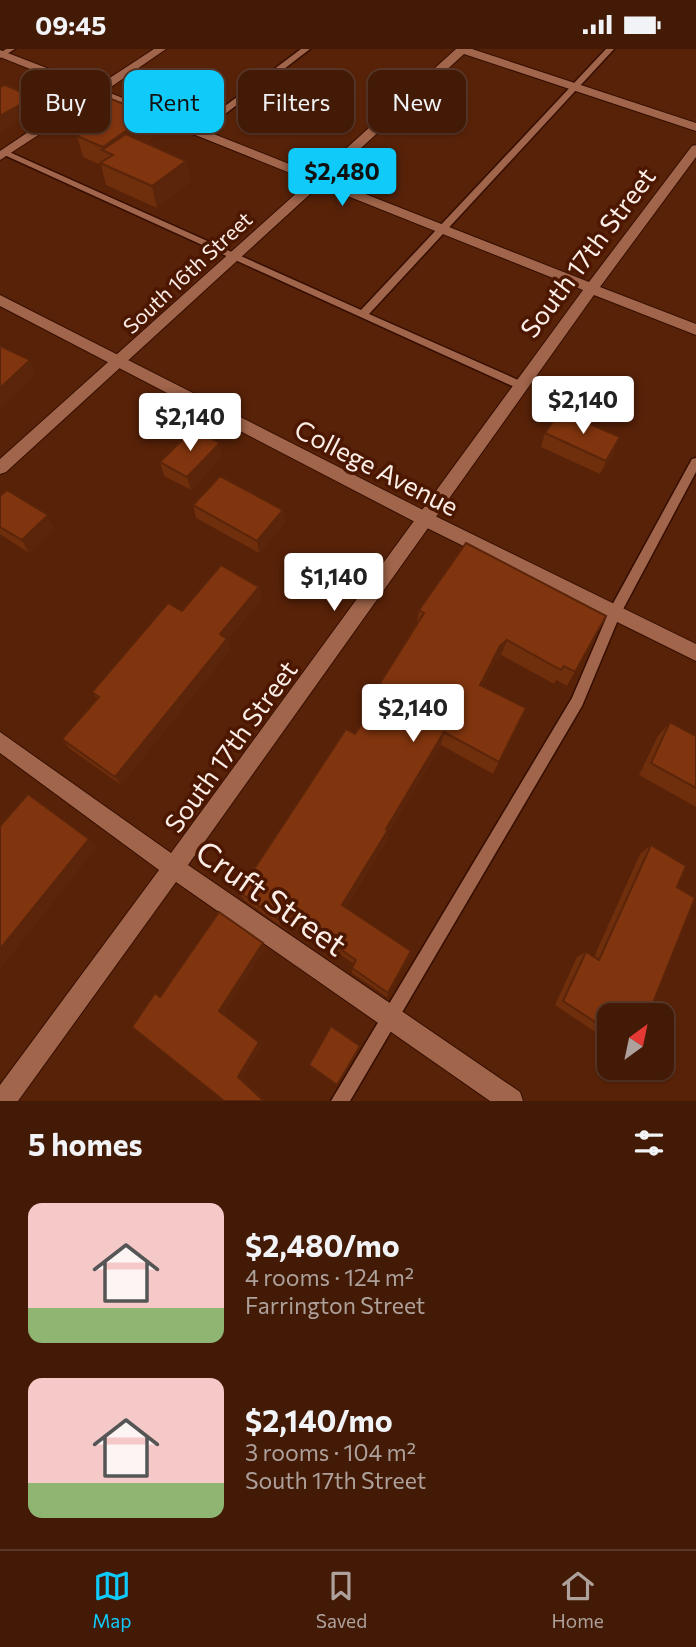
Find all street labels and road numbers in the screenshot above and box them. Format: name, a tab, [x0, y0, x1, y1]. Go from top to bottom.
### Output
street label: South 17th Street	[513, 161, 661, 343]
street label: South 16th Street	[117, 206, 257, 338]
street label: College Avenue	[290, 412, 464, 522]
street label: South 17th Street	[157, 654, 303, 838]
street label: Cruft Street	[189, 830, 355, 964]

